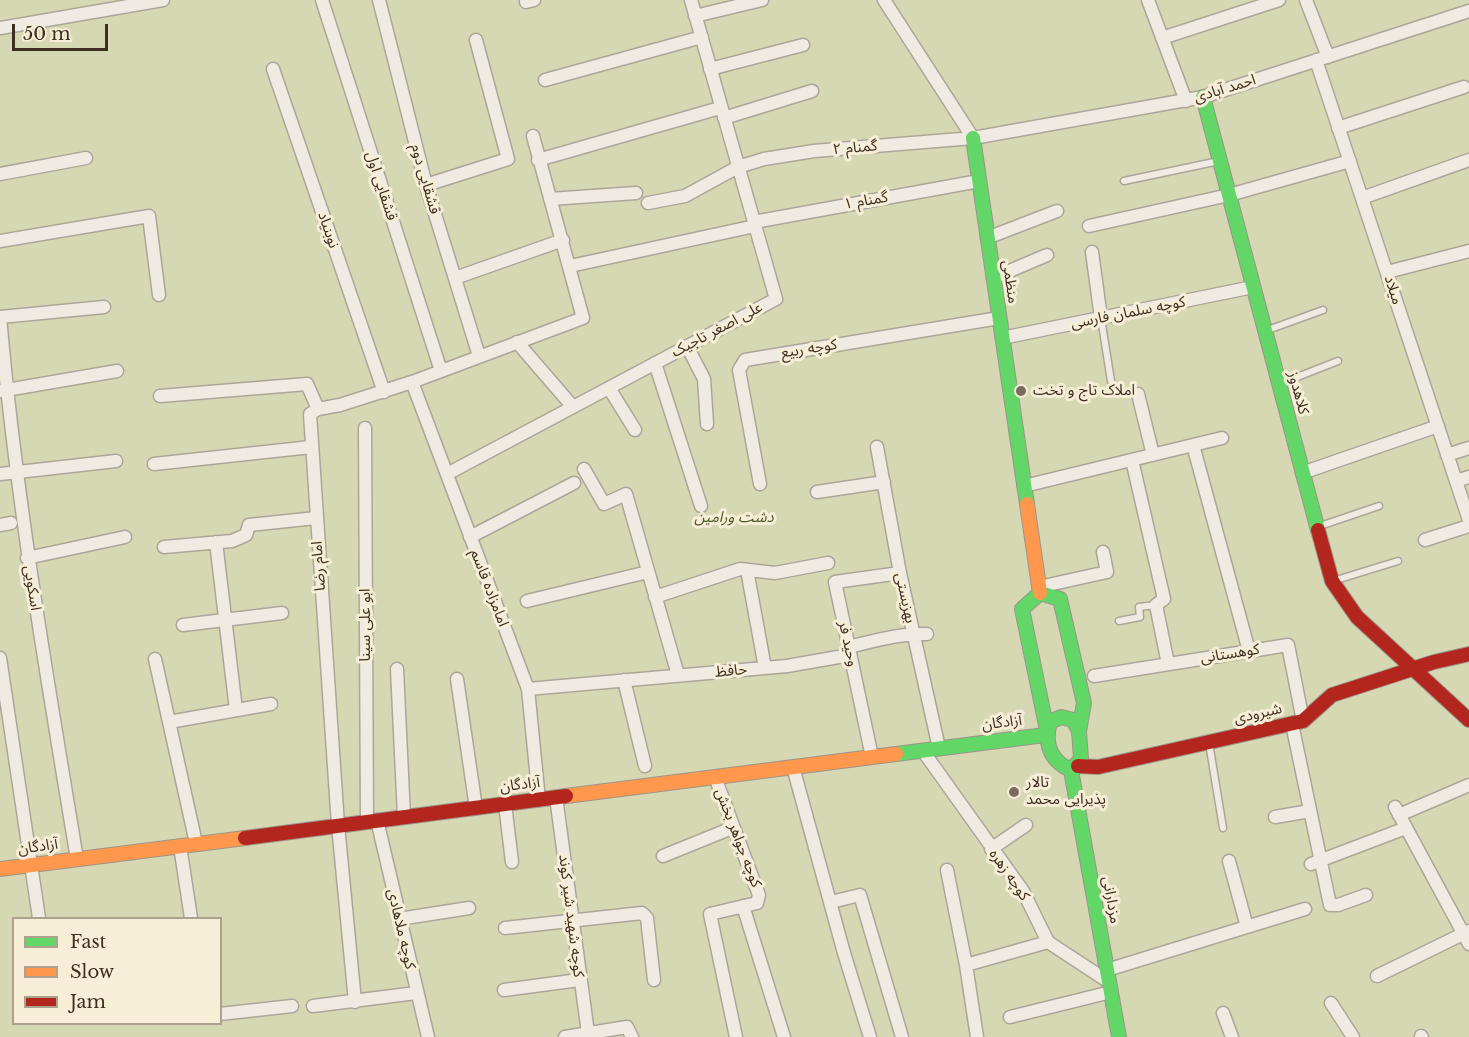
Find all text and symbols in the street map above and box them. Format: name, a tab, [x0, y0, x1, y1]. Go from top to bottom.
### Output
scale bar	[15, 12, 111, 50]
text: 50 m	[23, 23, 71, 45]
street label: احمد آبادی	[1192, 71, 1258, 107]
street label: گمنام ۲	[832, 137, 878, 159]
street label: قشقایی دوم	[406, 142, 444, 216]
street label: قشقایی اول	[361, 149, 401, 223]
street label: گمنام ۱	[843, 188, 889, 214]
street label: نوبنیاد	[313, 209, 343, 251]
street label: منظمی	[998, 259, 1022, 305]
street label: میلاد	[1380, 273, 1406, 307]
street label: کوچه سلمان فارسی	[1069, 293, 1187, 333]
street label: علی اصغر تاجیک	[668, 298, 766, 362]
street label: کوچه ربیع	[780, 336, 838, 362]
street label: کلاهدوز	[1284, 369, 1312, 417]
place label: املاک تاج و تخت	[1033, 382, 1135, 400]
marker: املاک تاج و تخت	[1014, 384, 1028, 398]
park label: دشت ورامین	[694, 509, 774, 527]
street label: امام رضا	[308, 540, 330, 592]
street label: امامزاده قاسم	[466, 547, 512, 629]
street label: اسکویی	[20, 564, 44, 612]
street label: بهزیستی	[891, 571, 919, 625]
street label: ابو علی سینا	[357, 588, 375, 662]
street label: وحید فر	[834, 620, 862, 668]
street label: کوهستانی	[1199, 640, 1261, 668]
street label: حافظ	[714, 661, 748, 681]
street label: شیرودی	[1232, 700, 1284, 728]
street label: آزادگان	[981, 712, 1023, 734]
street label: آزادگان	[499, 774, 541, 796]
place label: تالار پذیرایی محمد	[1026, 774, 1106, 809]
marker: تالار پذیرایی محمد	[1007, 785, 1021, 799]
street label: کوچه جواهر بخش	[711, 786, 765, 890]
street label: آزادگان	[17, 835, 59, 859]
street label: کوچه زهره	[985, 846, 1033, 904]
street label: کوچه شهید شیر کوند	[555, 853, 587, 979]
street label: مزدارانی	[1098, 875, 1124, 925]
street label: کوچه ملاهادی	[383, 887, 419, 971]
legend	[12, 917, 222, 1025]
text: Fast	[70, 931, 106, 953]
text: Slow	[70, 961, 114, 983]
text: Jam	[70, 991, 106, 1013]

